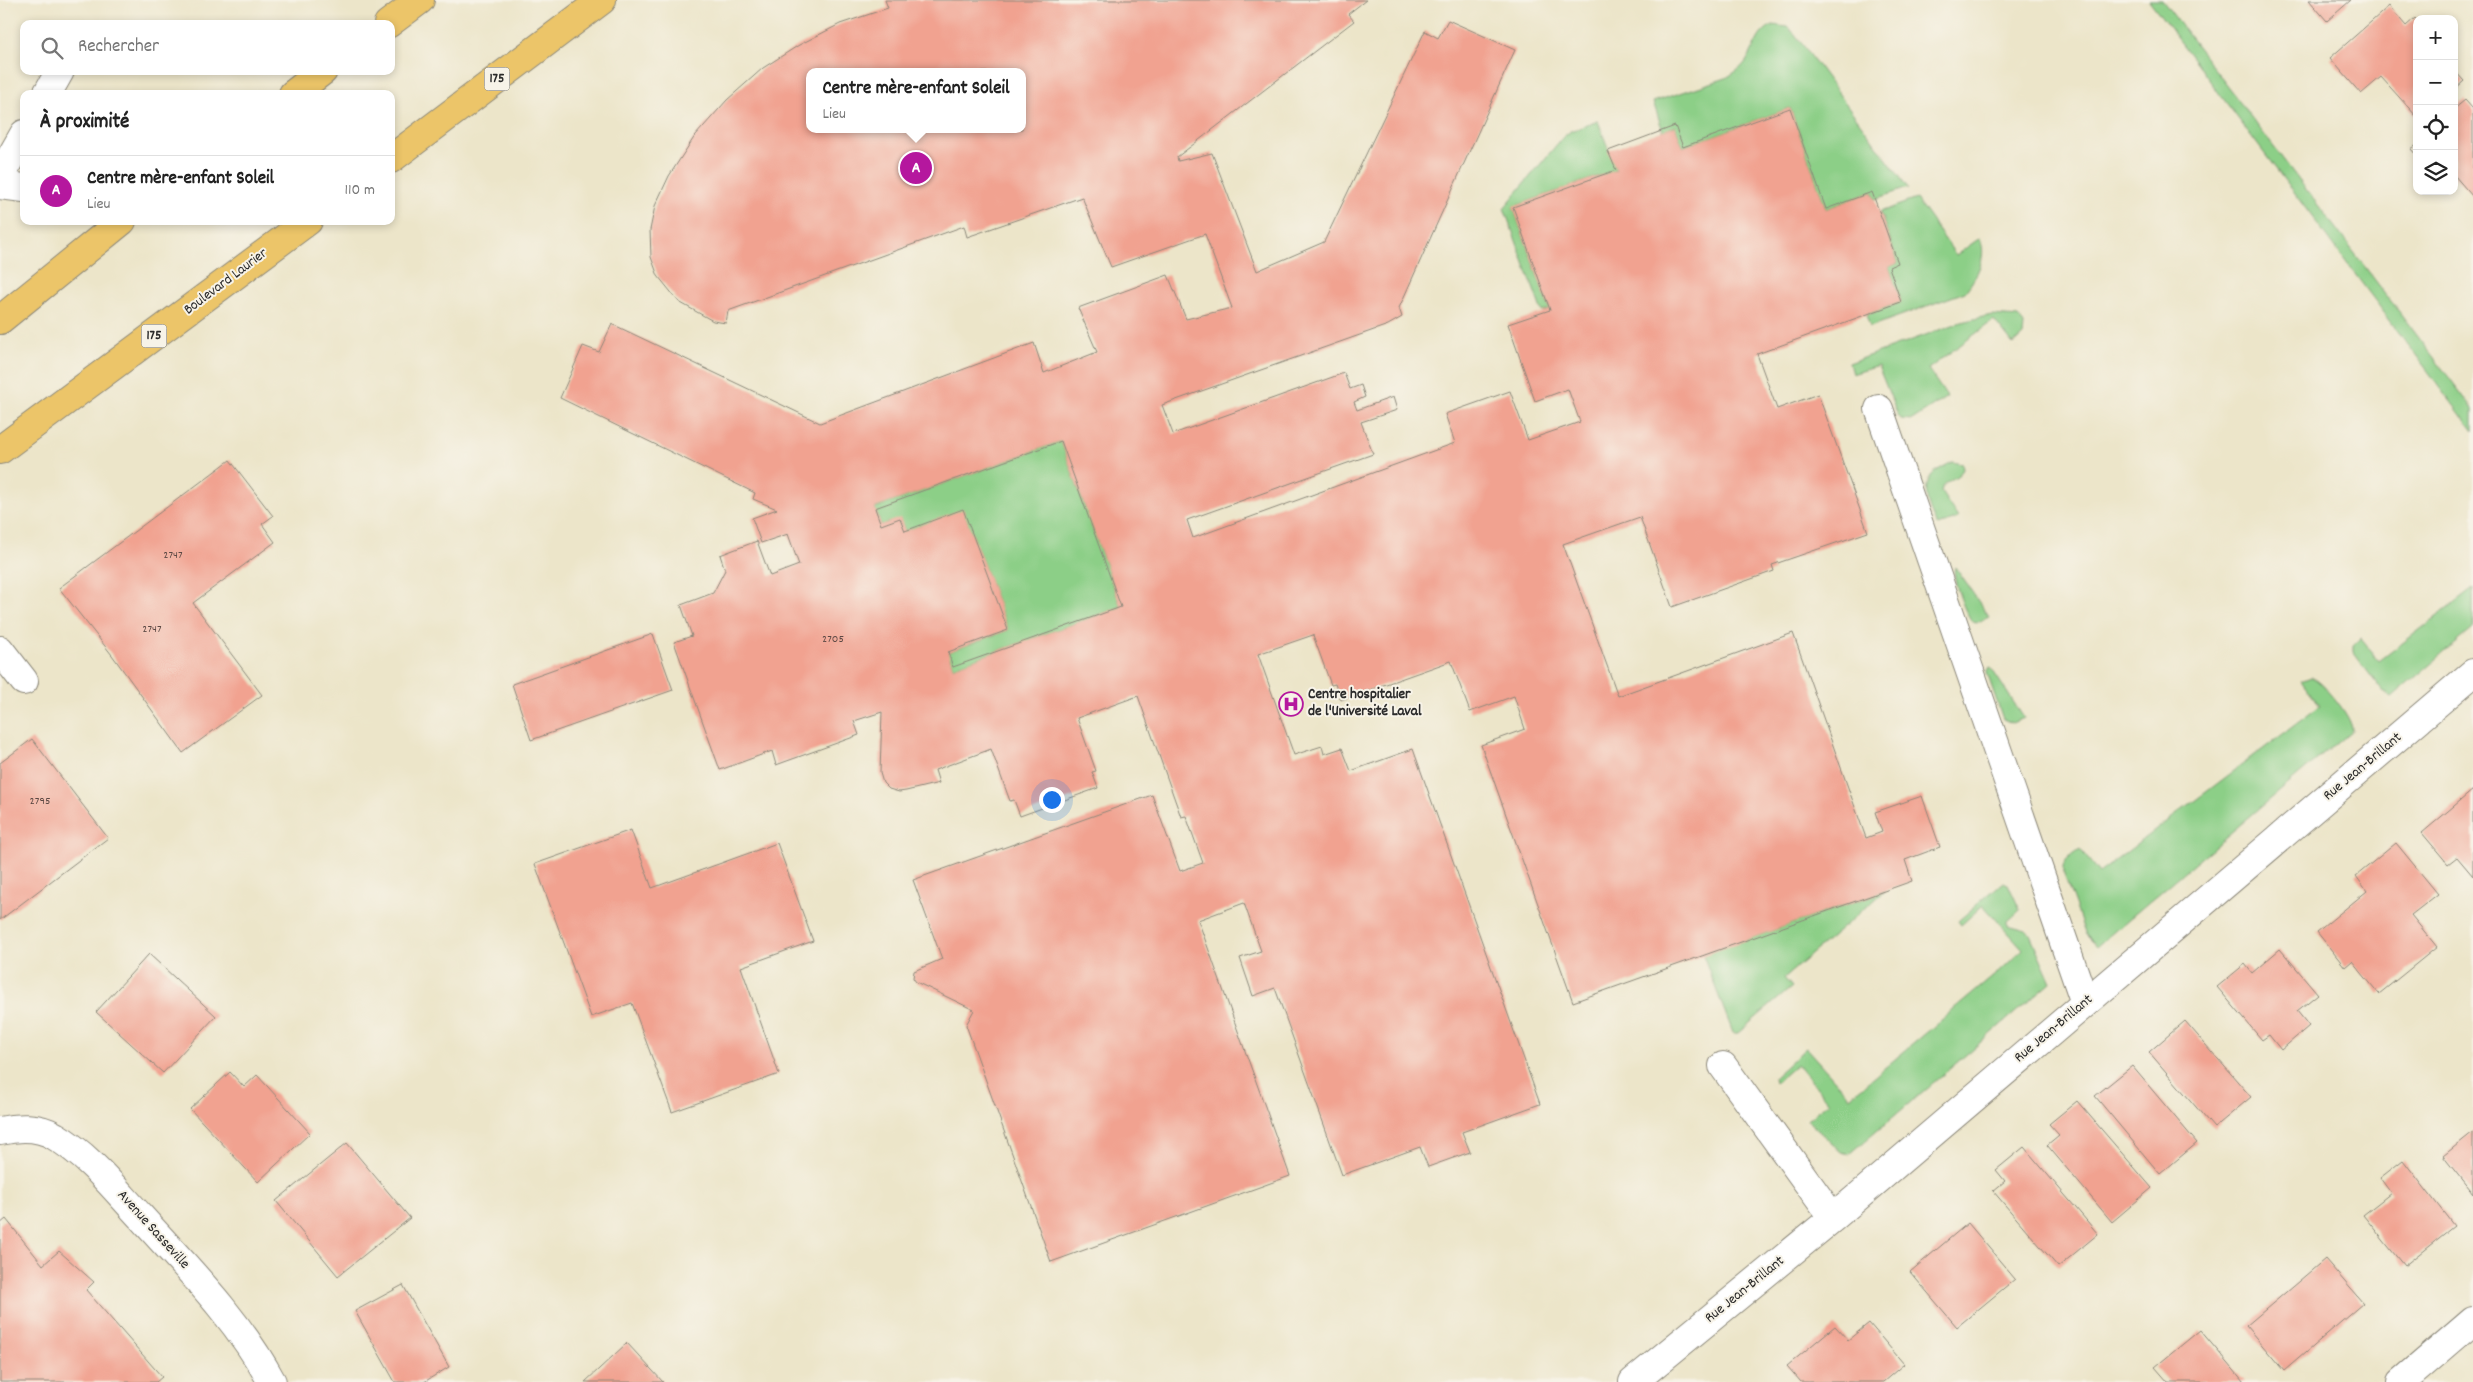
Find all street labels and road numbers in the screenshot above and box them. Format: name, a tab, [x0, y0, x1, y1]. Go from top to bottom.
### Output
road number: 175	[484, 68, 510, 90]
street label: Boulevard Laurier	[180, 243, 273, 321]
road number: 175	[142, 324, 166, 348]
street label: Rue Jean-Brillant	[2319, 727, 2408, 807]
street label: Rue Jean-Brillant	[2010, 989, 2099, 1069]
street label: Avenue Sasseville	[111, 1185, 195, 1275]
street label: Rue Jean-Brillant	[1700, 1251, 1790, 1329]

